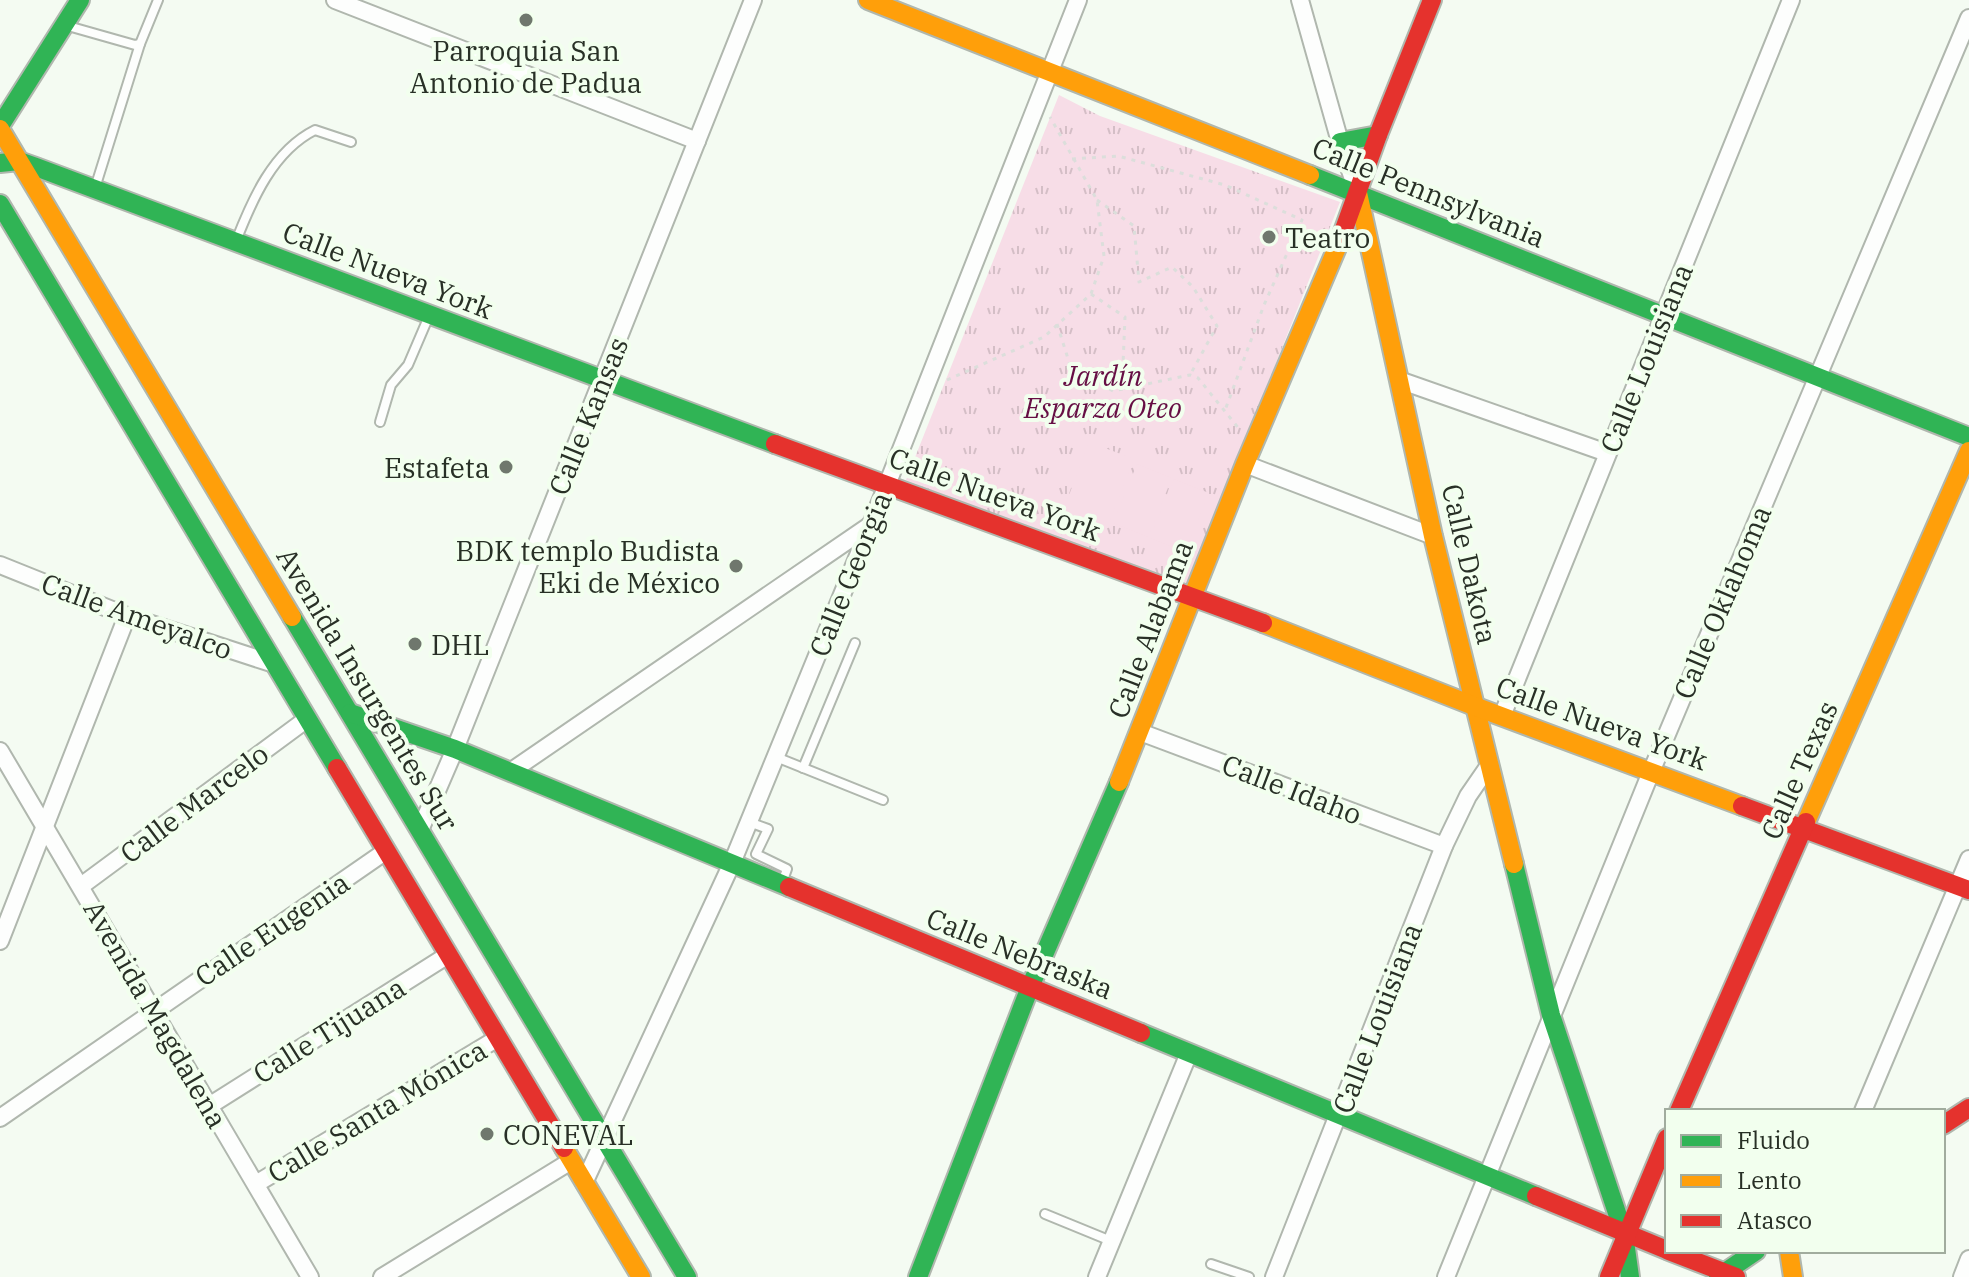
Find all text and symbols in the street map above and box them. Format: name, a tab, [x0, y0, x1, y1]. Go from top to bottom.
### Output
marker: Parroquia San Antonio de Padua	[517, 11, 535, 29]
place label: Parroquia San Antonio de Padua	[410, 32, 642, 101]
street label: Calle Pennsylvania	[1307, 128, 1551, 256]
street label: Calle Nueva York	[278, 213, 499, 327]
place label: Teatro	[1285, 219, 1370, 256]
marker: Teatro	[1260, 228, 1278, 246]
street label: Calle Louisiana	[1591, 258, 1701, 458]
street label: Calle Kansas	[540, 332, 636, 500]
park label: Jardín Esparza Oteo	[1023, 357, 1182, 426]
street label: Calle Nueva York	[884, 439, 1106, 550]
place label: Estafeta	[384, 449, 490, 486]
marker: Estafeta	[497, 458, 515, 476]
street label: Calle Dakota	[1434, 480, 1506, 648]
street label: Calle Georgia	[800, 486, 900, 662]
street label: Calle Oklahoma	[1665, 500, 1779, 704]
place label: BDK templo Budista Eki de México	[455, 532, 720, 601]
street label: Calle Alabama	[1099, 535, 1201, 723]
street label: Avenida Insurgentes Sur	[269, 541, 468, 838]
marker: BDK templo Budista Eki de México	[727, 557, 745, 575]
street label: Calle Ameyalco	[36, 564, 238, 668]
place label: DHL	[431, 626, 489, 663]
marker: DHL	[406, 635, 424, 653]
street label: Calle Nueva York	[1491, 668, 1713, 779]
street label: Calle Texas	[1752, 695, 1846, 845]
street label: Calle Marcelo	[112, 735, 276, 871]
street label: Calle Idaho	[1217, 745, 1367, 833]
street label: Calle Eugenia	[188, 864, 356, 994]
street label: Avenida Magdalena	[76, 893, 236, 1135]
street label: Calle Nebraska	[921, 899, 1119, 1007]
street label: Calle Louisiana	[1324, 918, 1430, 1118]
street label: Calle Tijuana	[246, 969, 412, 1091]
street label: Calle Santa Mónica	[261, 1031, 493, 1191]
legend	[1665, 1109, 1945, 1253]
place label: CONEVAL	[503, 1116, 633, 1153]
text: Fluido	[1737, 1124, 1810, 1156]
marker: CONEVAL	[478, 1125, 496, 1143]
text: Lento	[1737, 1164, 1801, 1196]
text: Atasco	[1737, 1204, 1812, 1236]

